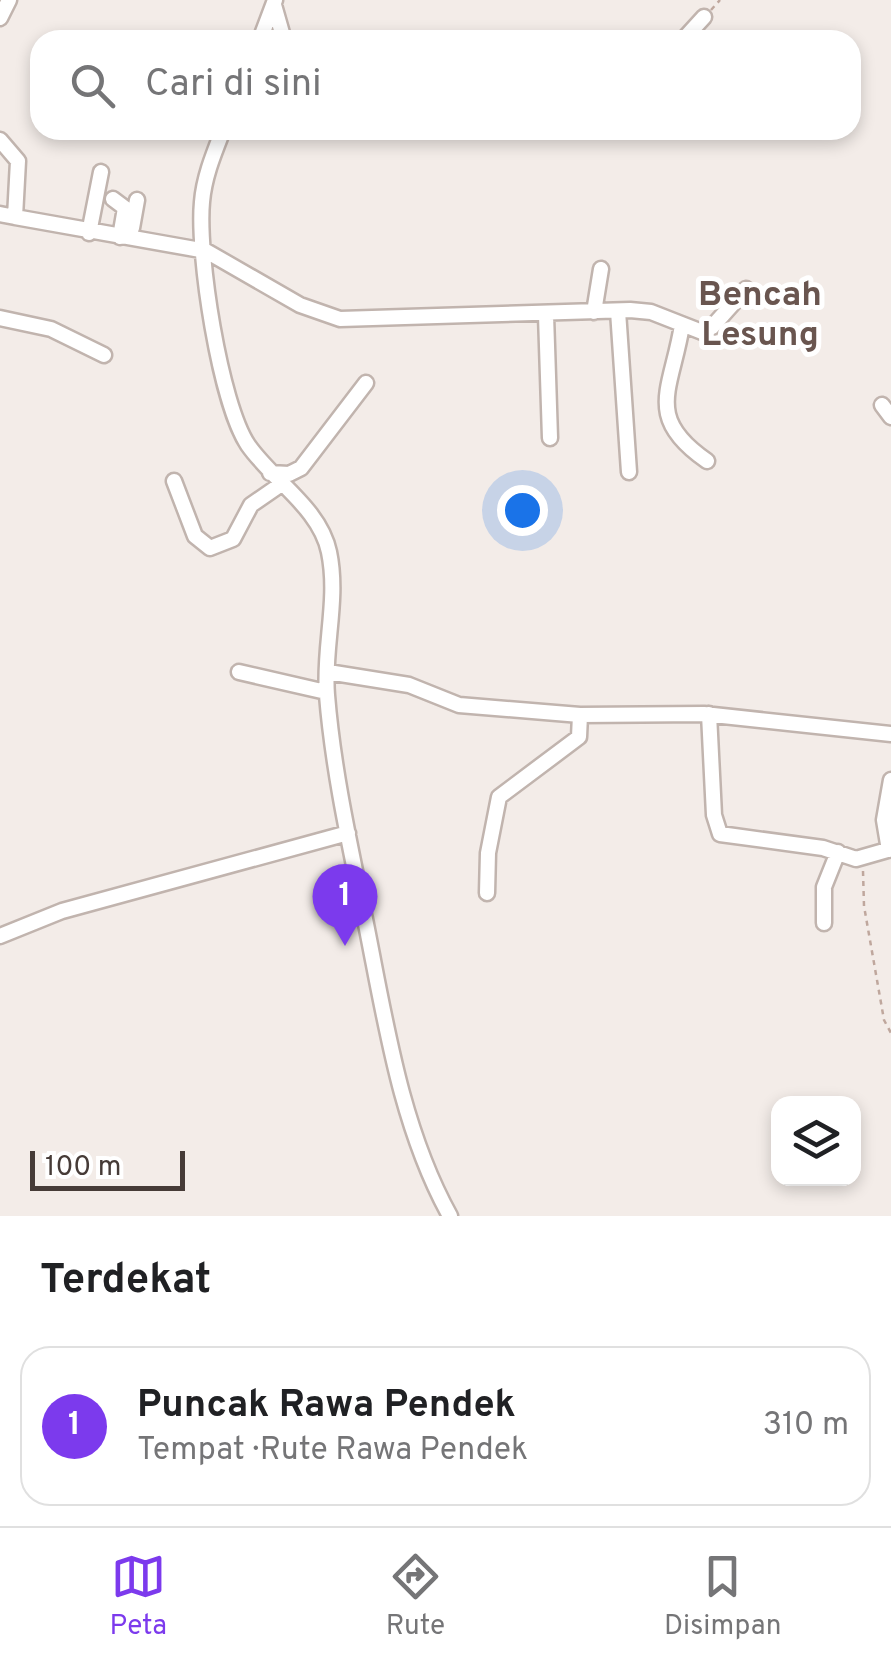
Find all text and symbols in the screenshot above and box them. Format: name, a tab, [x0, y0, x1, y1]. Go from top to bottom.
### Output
search box	[30, 30, 861, 140]
icon: search	[65, 58, 120, 113]
text: Cari di sini	[145, 61, 322, 110]
district label: Bencah Lesung	[698, 274, 822, 358]
your location	[497, 485, 548, 536]
pin: 1	[312, 864, 378, 946]
map controls	[771, 1096, 861, 1186]
button: layers	[771, 1096, 861, 1186]
scale bar	[30, 1146, 185, 1190]
text: 100 m	[45, 1150, 121, 1186]
text: Terdekat	[40, 1255, 211, 1308]
text: Puncak Rawa Pendek	[137, 1382, 516, 1431]
text: 1	[68, 1406, 81, 1446]
text: 310 m	[763, 1406, 849, 1446]
text: Tempat · Rute Rawa Pendek	[137, 1431, 528, 1471]
tab: Peta	[109, 1549, 167, 1645]
tab: Rute	[386, 1549, 445, 1645]
tab: Disimpan	[664, 1549, 782, 1645]

